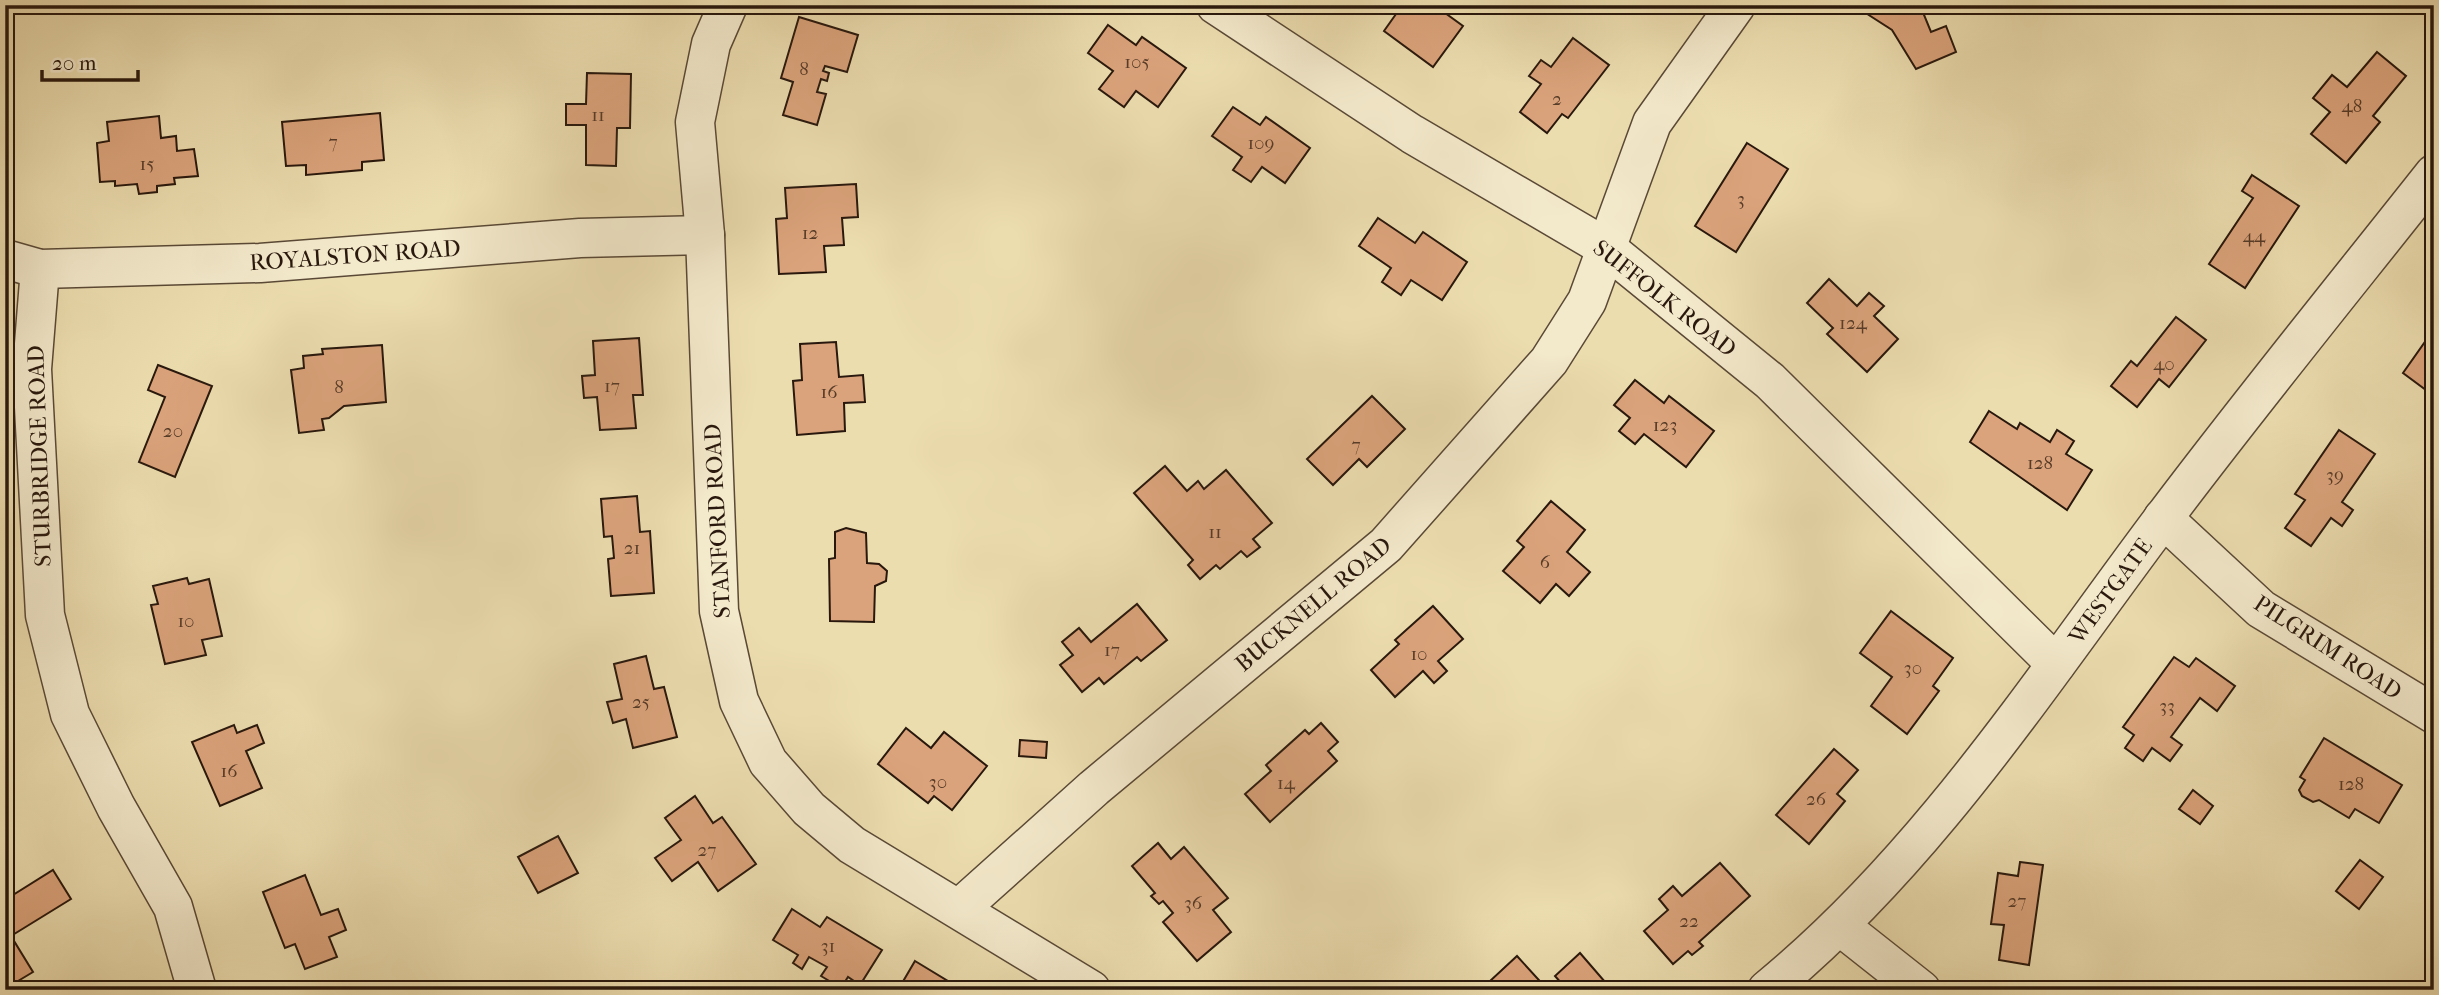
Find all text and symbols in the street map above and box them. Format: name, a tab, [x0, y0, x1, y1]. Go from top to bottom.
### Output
scale bar	[42, 38, 138, 82]
text: 20 m	[52, 51, 97, 75]
house number: 105	[1124, 51, 1150, 73]
house number: 8	[799, 58, 809, 80]
house number: 2	[1552, 88, 1562, 110]
house number: 48	[2342, 95, 2362, 117]
house number: 11	[591, 104, 605, 126]
house number: 7	[328, 131, 338, 153]
house number: 109	[1247, 132, 1275, 154]
house number: 15	[140, 153, 154, 175]
house number: 3	[1737, 188, 1745, 210]
house number: 12	[802, 222, 819, 244]
house number: 44	[2243, 225, 2266, 247]
street label: SUFFOLK ROAD	[1588, 234, 1742, 363]
street label: ROYALSTON ROAD	[249, 235, 461, 276]
house number: 124	[1839, 312, 1868, 334]
street label: STURBRIDGE ROAD	[22, 345, 57, 567]
house number: 40	[2153, 353, 2175, 375]
house number: 17	[604, 375, 620, 397]
house number: 8	[334, 376, 344, 398]
house number: 16	[821, 381, 838, 403]
house number: 123	[1653, 414, 1677, 436]
house number: 20	[163, 420, 183, 442]
street label: STANFORD ROAD	[699, 423, 736, 619]
house number: 7	[1351, 434, 1361, 456]
house number: 128	[2027, 452, 2053, 474]
house number: 39	[2326, 464, 2344, 486]
house number: 11	[1208, 521, 1222, 543]
street label: BUCKNELL ROAD	[1230, 531, 1397, 677]
street label: WESTGATE	[2062, 533, 2158, 650]
house number: 21	[624, 537, 640, 559]
house number: 6	[1540, 551, 1551, 573]
street label: PILGRIM ROAD	[2249, 590, 2407, 705]
house number: 10	[177, 610, 195, 632]
house number: 17	[1104, 639, 1120, 661]
house number: 10	[1410, 643, 1428, 665]
house number: 30	[1904, 657, 1922, 679]
house number: 25	[632, 691, 650, 713]
house number: 33	[2159, 695, 2175, 717]
house number: 16	[221, 760, 238, 782]
house number: 30	[929, 771, 947, 793]
house number: 14	[1277, 772, 1296, 794]
house number: 128	[2338, 773, 2364, 795]
house number: 26	[1806, 788, 1827, 810]
house number: 27	[698, 839, 716, 861]
house number: 27	[2008, 890, 2026, 912]
house number: 36	[1184, 892, 1203, 914]
house number: 22	[1679, 910, 1699, 932]
house number: 31	[821, 935, 835, 957]

